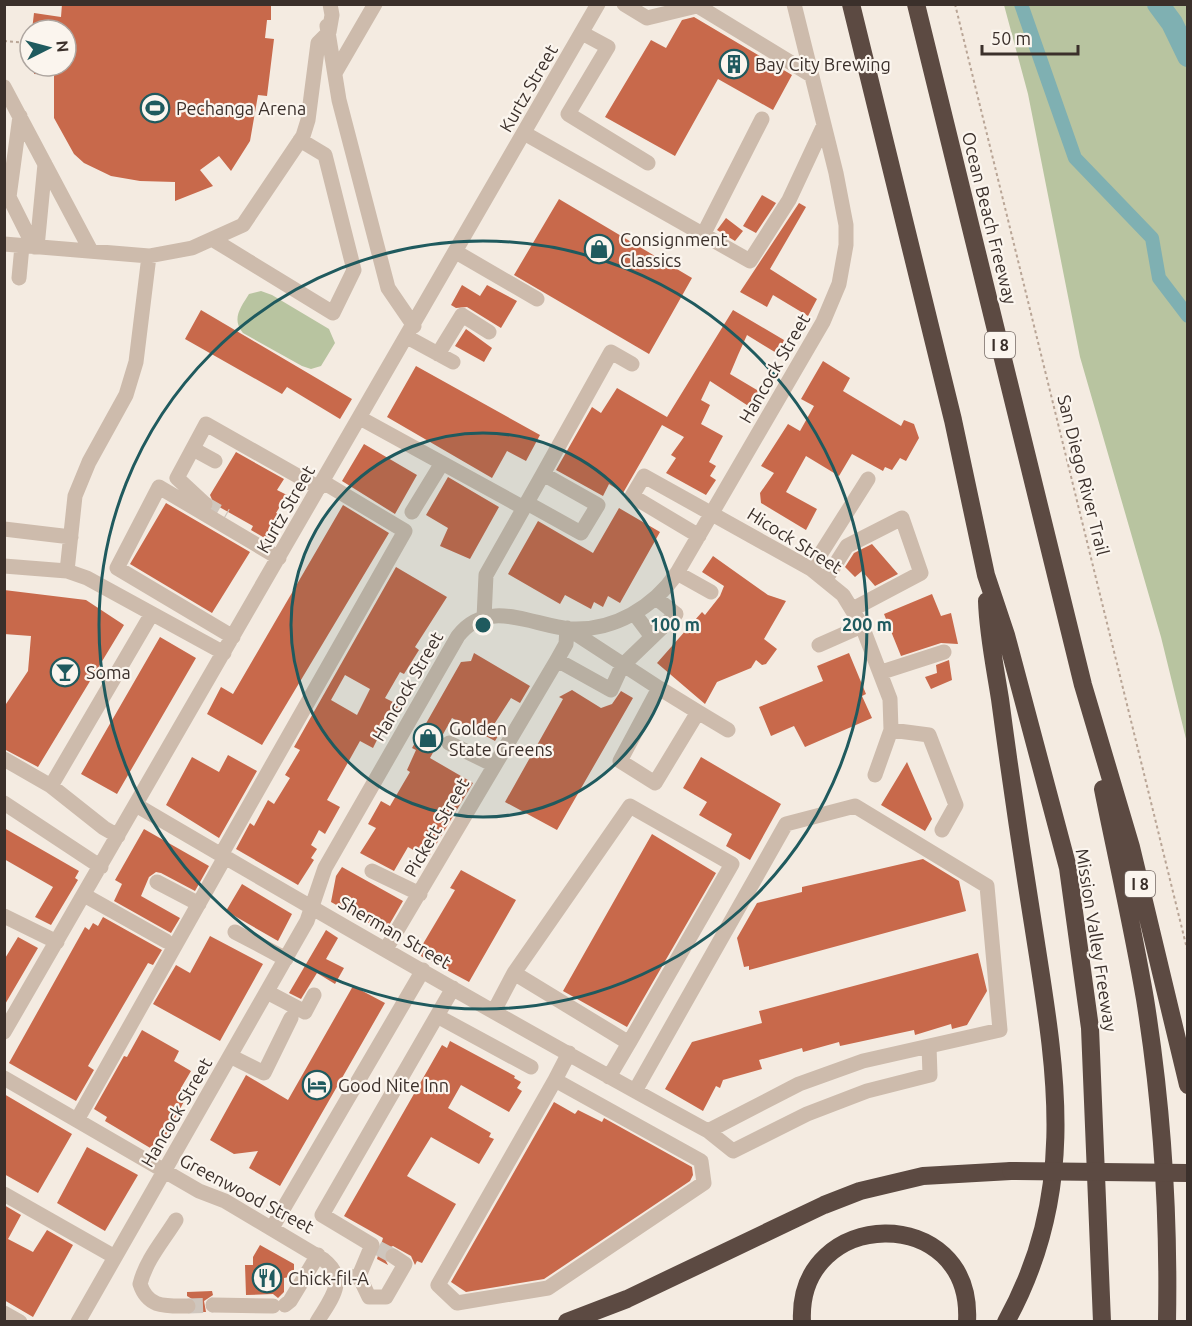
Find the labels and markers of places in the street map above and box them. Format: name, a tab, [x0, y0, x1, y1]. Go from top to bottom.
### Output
building icon: Bay City Brewing	[718, 48, 750, 80]
place label: Bay City Brewing	[755, 54, 891, 74]
sports icon: Pechanga Arena	[139, 92, 171, 124]
place label: Pechanga Arena	[176, 98, 306, 118]
place label: Consignment Classics	[620, 229, 727, 270]
shop icon: Consignment Classics	[583, 233, 615, 265]
centre of rings	[473, 615, 493, 635]
bar icon: Soma	[49, 656, 81, 688]
place label: Soma	[86, 662, 131, 682]
place label: Golden State Greens	[449, 718, 553, 759]
shop icon: Golden State Greens	[412, 722, 444, 754]
hotel icon: Good Nite Inn	[301, 1069, 333, 1101]
place label: Good Nite Inn	[338, 1075, 449, 1095]
restaurant icon: Chick-fil-A	[251, 1262, 283, 1294]
place label: Chick-fil-A	[288, 1268, 369, 1288]

